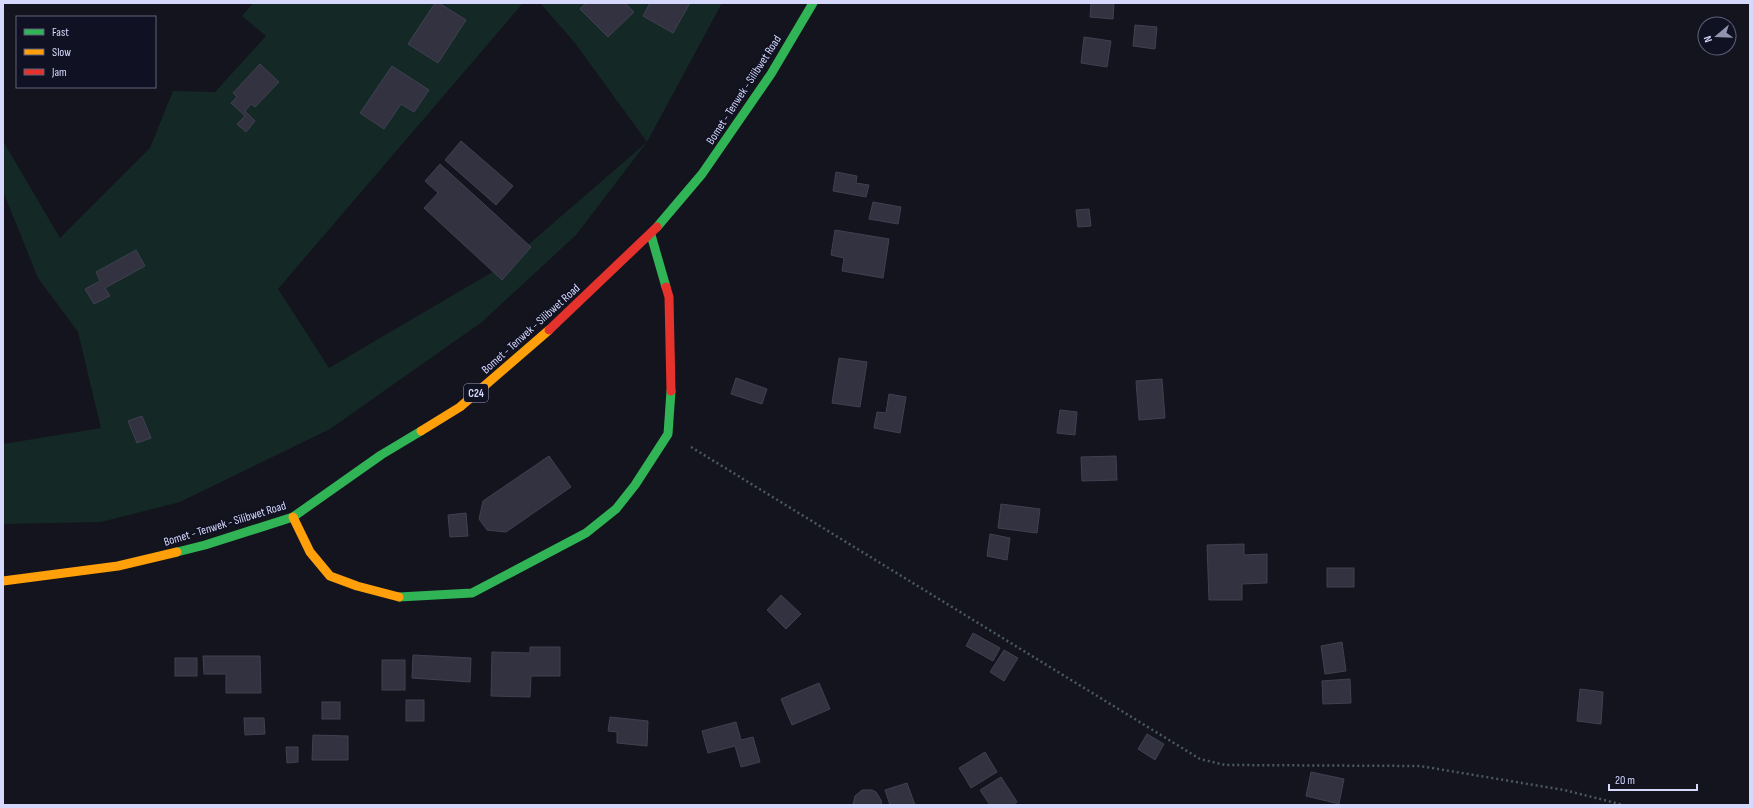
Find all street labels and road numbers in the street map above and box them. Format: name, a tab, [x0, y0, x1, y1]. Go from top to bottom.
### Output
street label: Bomet - Tenwek - Silibwet Road	[703, 33, 785, 147]
street label: Bomet - Tenwek - Silibwet Road	[479, 281, 583, 377]
road number: C24	[464, 384, 488, 402]
street label: Bomet - Tenwek - Silibwet Road	[162, 498, 288, 550]

